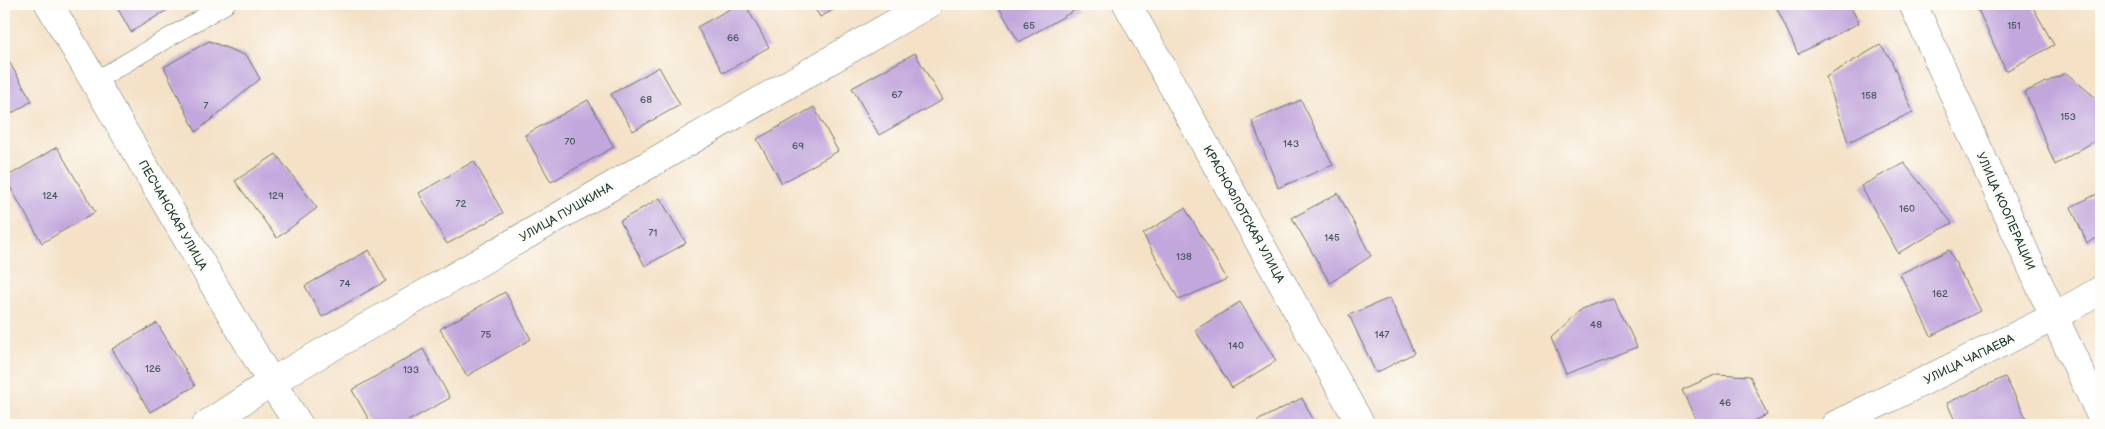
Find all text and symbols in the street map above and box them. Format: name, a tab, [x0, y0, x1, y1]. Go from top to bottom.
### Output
house number: 65	[1023, 20, 1035, 32]
house number: 151	[2007, 20, 2021, 32]
house number: 66	[727, 32, 739, 44]
house number: 67	[891, 89, 903, 101]
house number: 158	[1861, 90, 1877, 102]
house number: 68	[640, 94, 652, 106]
house number: 7	[204, 100, 209, 112]
house number: 153	[2060, 111, 2076, 123]
house number: 70	[565, 136, 576, 148]
house number: 143	[1283, 138, 1299, 150]
house number: 69	[792, 140, 804, 152]
street label: КРАСНОФЛОТСКАЯ УЛИЦА	[1199, 143, 1288, 286]
street label: УЛИЦА КООПЕРАЦИИ	[1973, 150, 2038, 272]
street label: ПЕСЧАНСКАЯ УЛИЦА	[135, 158, 211, 274]
street label: УЛИЦА ПУШКИНА	[517, 179, 616, 245]
house number: 124	[42, 190, 58, 202]
house number: 129	[268, 190, 284, 202]
house number: 72	[456, 198, 467, 210]
house number: 160	[1899, 203, 1915, 215]
house number: 71	[649, 227, 658, 239]
house number: 145	[1324, 232, 1340, 244]
house number: 138	[1176, 251, 1192, 263]
house number: 74	[339, 278, 351, 290]
house number: 162	[1932, 288, 1948, 300]
house number: 48	[1590, 319, 1602, 331]
house number: 75	[481, 329, 492, 341]
house number: 147	[1375, 329, 1390, 341]
street label: УЛИЦА ЧАПАЕВА	[1922, 331, 2017, 388]
house number: 140	[1228, 340, 1244, 352]
house number: 126	[145, 363, 161, 375]
house number: 133	[403, 364, 419, 376]
house number: 46	[1719, 397, 1731, 409]

